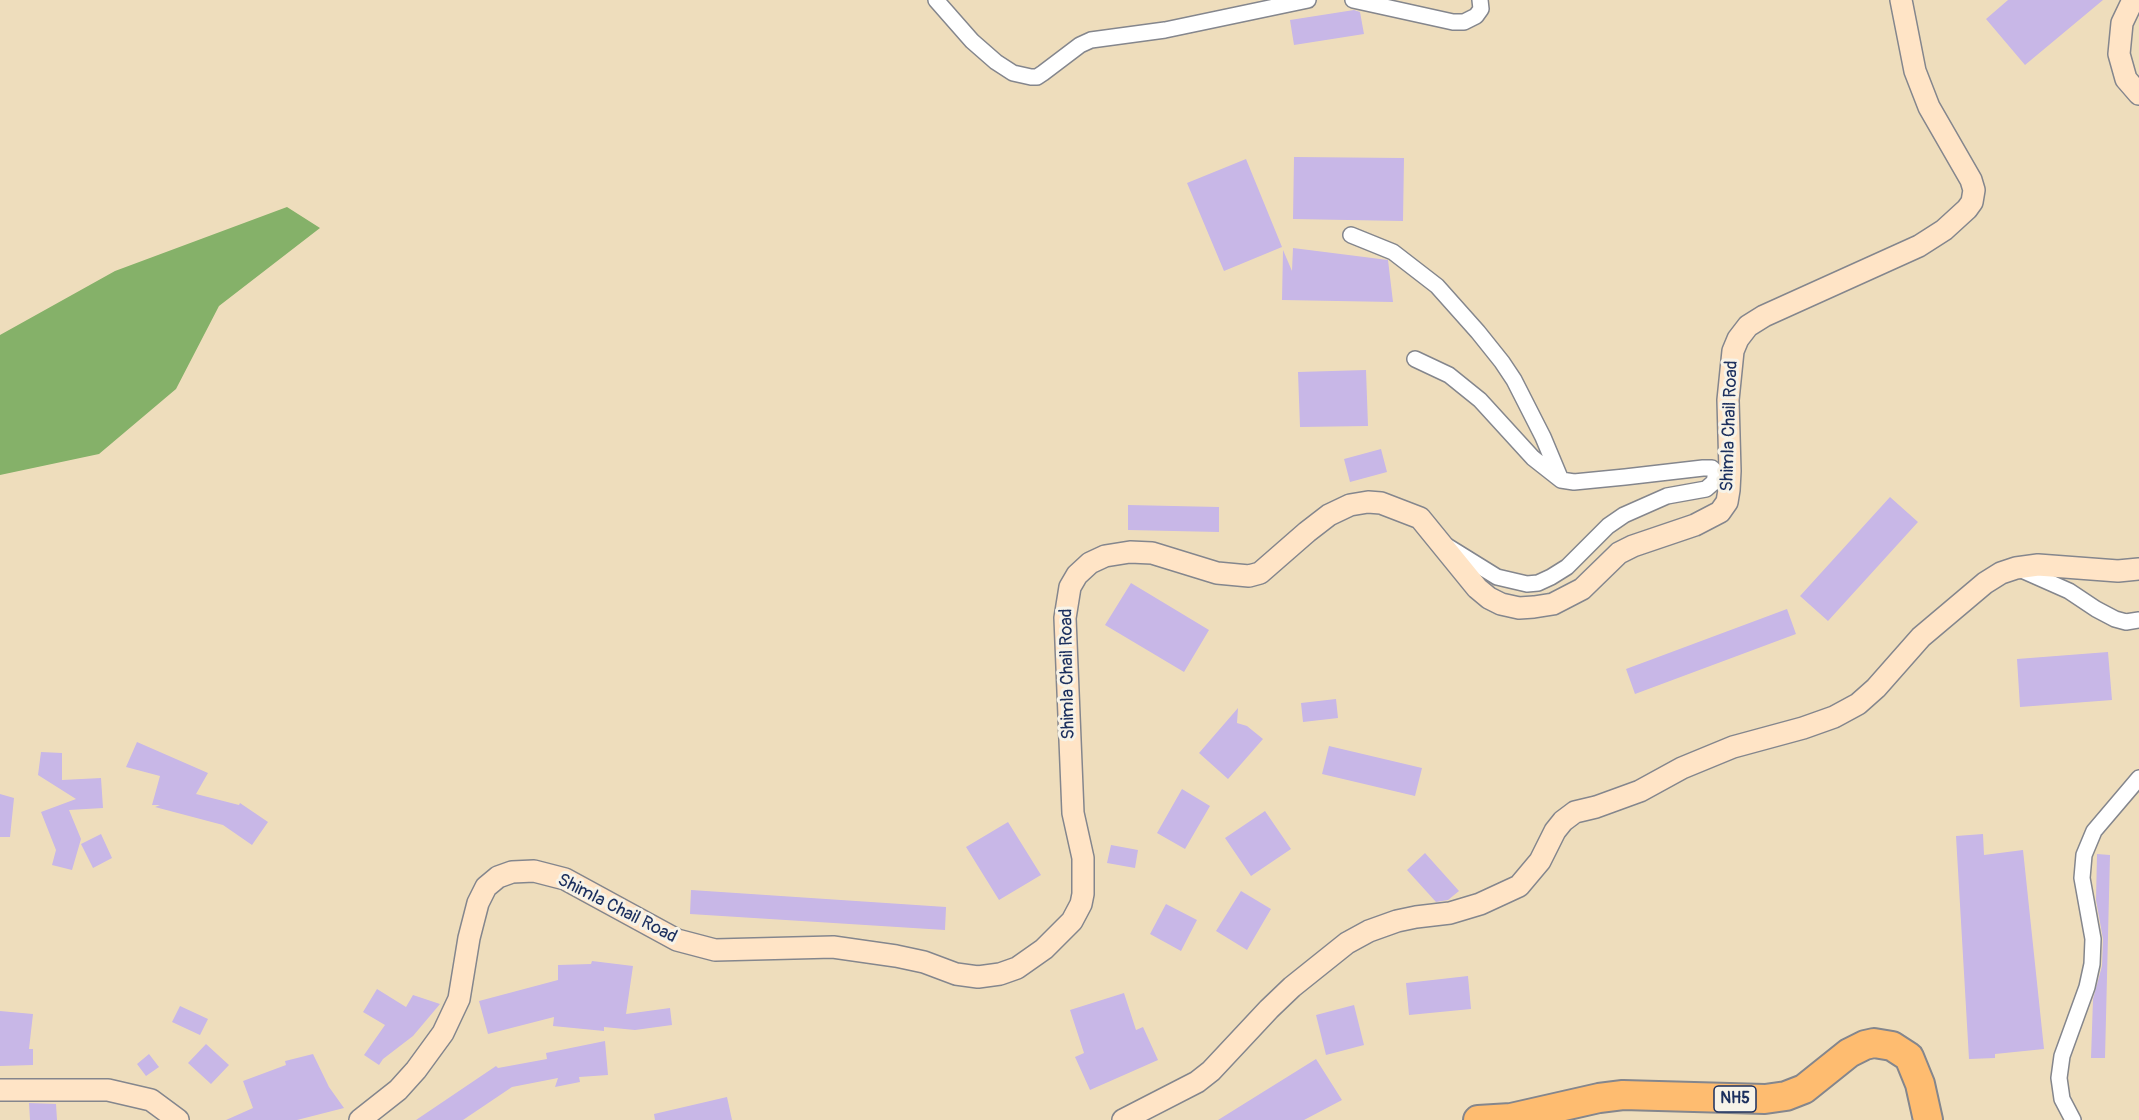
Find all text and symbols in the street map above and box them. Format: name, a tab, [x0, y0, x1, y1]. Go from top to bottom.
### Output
street label: Shimla Chail Road	[1717, 360, 1743, 492]
street label: Shimla Chail Road	[1056, 608, 1080, 740]
street label: Shimla Chail Road	[554, 870, 680, 948]
road number: NH5	[1714, 1086, 1756, 1112]

